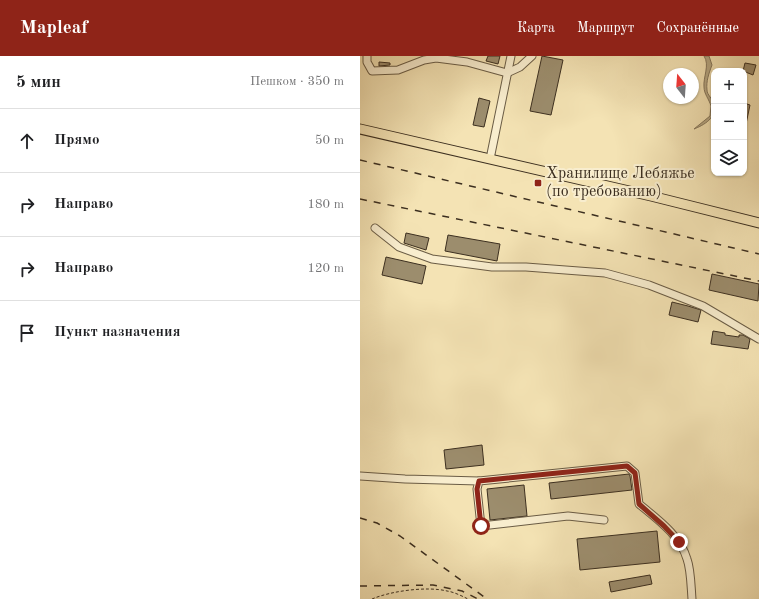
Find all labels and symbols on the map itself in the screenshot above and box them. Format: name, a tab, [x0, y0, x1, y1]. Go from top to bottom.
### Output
north arrow	[663, 68, 699, 104]
place label: Хранилище Лебяжье (по требованию)	[546, 166, 695, 200]
marker: Хранилище Лебяжье (по требованию)	[533, 178, 543, 188]
route start	[472, 517, 490, 535]
route end	[670, 533, 688, 551]

